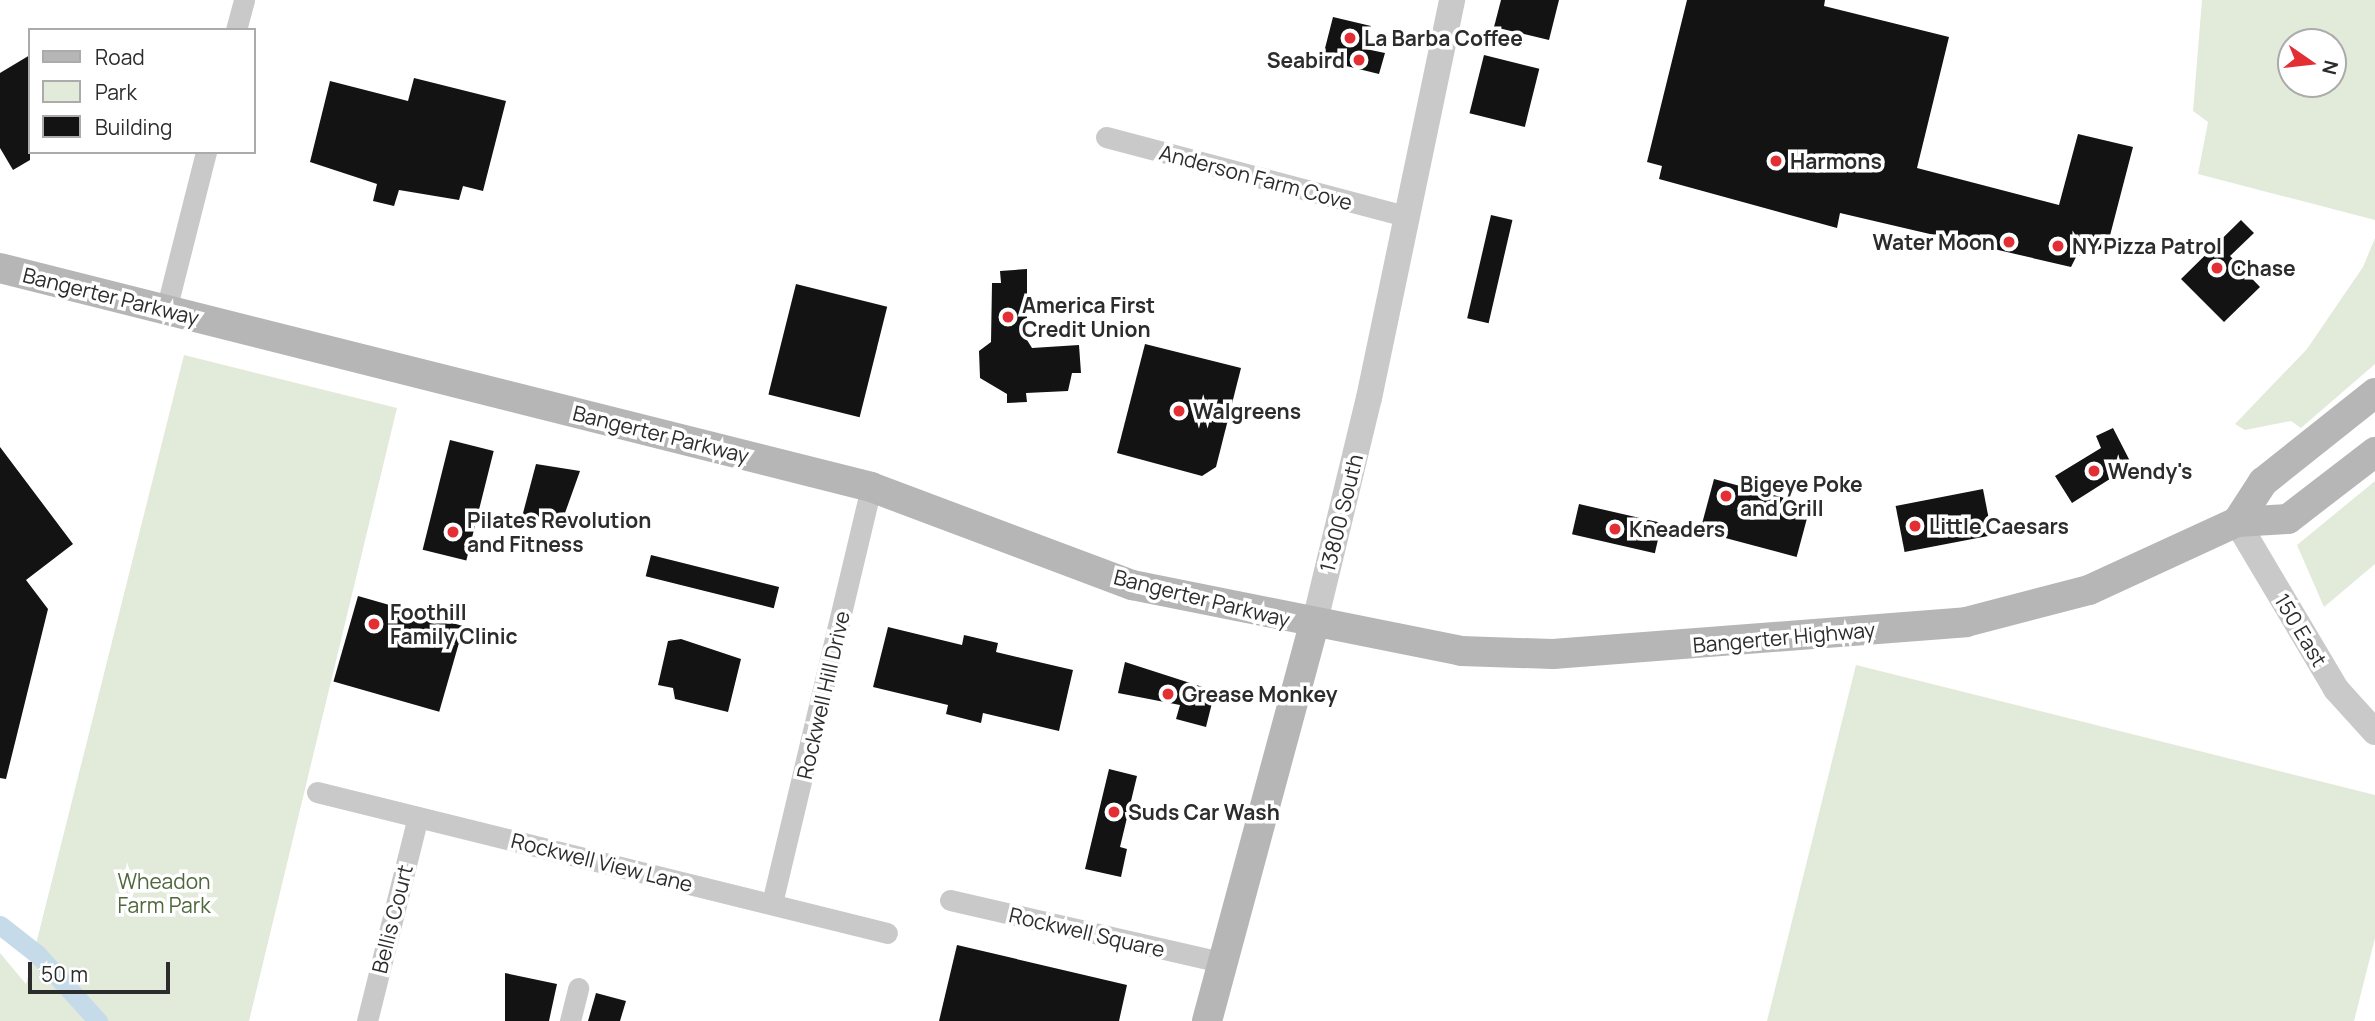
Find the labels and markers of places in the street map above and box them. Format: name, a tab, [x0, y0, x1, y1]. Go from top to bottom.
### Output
place label: La Barba Coffee	[1364, 25, 1523, 51]
marker: La Barba Coffee	[1342, 30, 1358, 46]
place label: Seabird	[1267, 47, 1345, 73]
marker: Seabird	[1351, 52, 1367, 68]
place label: Harmons	[1790, 148, 1882, 174]
marker: Harmons	[1768, 153, 1784, 169]
place label: Water Moon	[1873, 229, 1995, 255]
place label: NY Pizza Patrol	[2072, 233, 2223, 259]
marker: Water Moon	[2001, 234, 2017, 250]
marker: NY Pizza Patrol	[2050, 238, 2066, 254]
place label: Chase	[2231, 255, 2296, 281]
marker: Chase	[2209, 260, 2225, 276]
place label: America First Credit Union	[1022, 292, 1155, 342]
marker: America First Credit Union	[1000, 309, 1016, 325]
place label: Walgreens	[1193, 398, 1301, 424]
marker: Walgreens	[1171, 403, 1187, 419]
place label: Wendy's	[2108, 458, 2192, 484]
marker: Wendy's	[2086, 463, 2102, 479]
place label: Bigeye Poke and Grill	[1740, 471, 1863, 521]
marker: Bigeye Poke and Grill	[1718, 488, 1734, 504]
place label: Pilates Revolution and Fitness	[467, 507, 651, 557]
place label: Little Caesars	[1929, 513, 2069, 539]
place label: Kneaders	[1629, 516, 1725, 542]
marker: Little Caesars	[1907, 518, 1923, 534]
marker: Kneaders	[1607, 521, 1623, 537]
marker: Pilates Revolution and Fitness	[445, 524, 461, 540]
place label: Foothill Family Clinic	[390, 599, 518, 649]
marker: Foothill Family Clinic	[364, 614, 384, 634]
place label: Grease Monkey	[1182, 681, 1338, 707]
marker: Grease Monkey	[1160, 686, 1176, 702]
place label: Suds Car Wash	[1128, 799, 1280, 825]
marker: Suds Car Wash	[1106, 804, 1122, 820]

